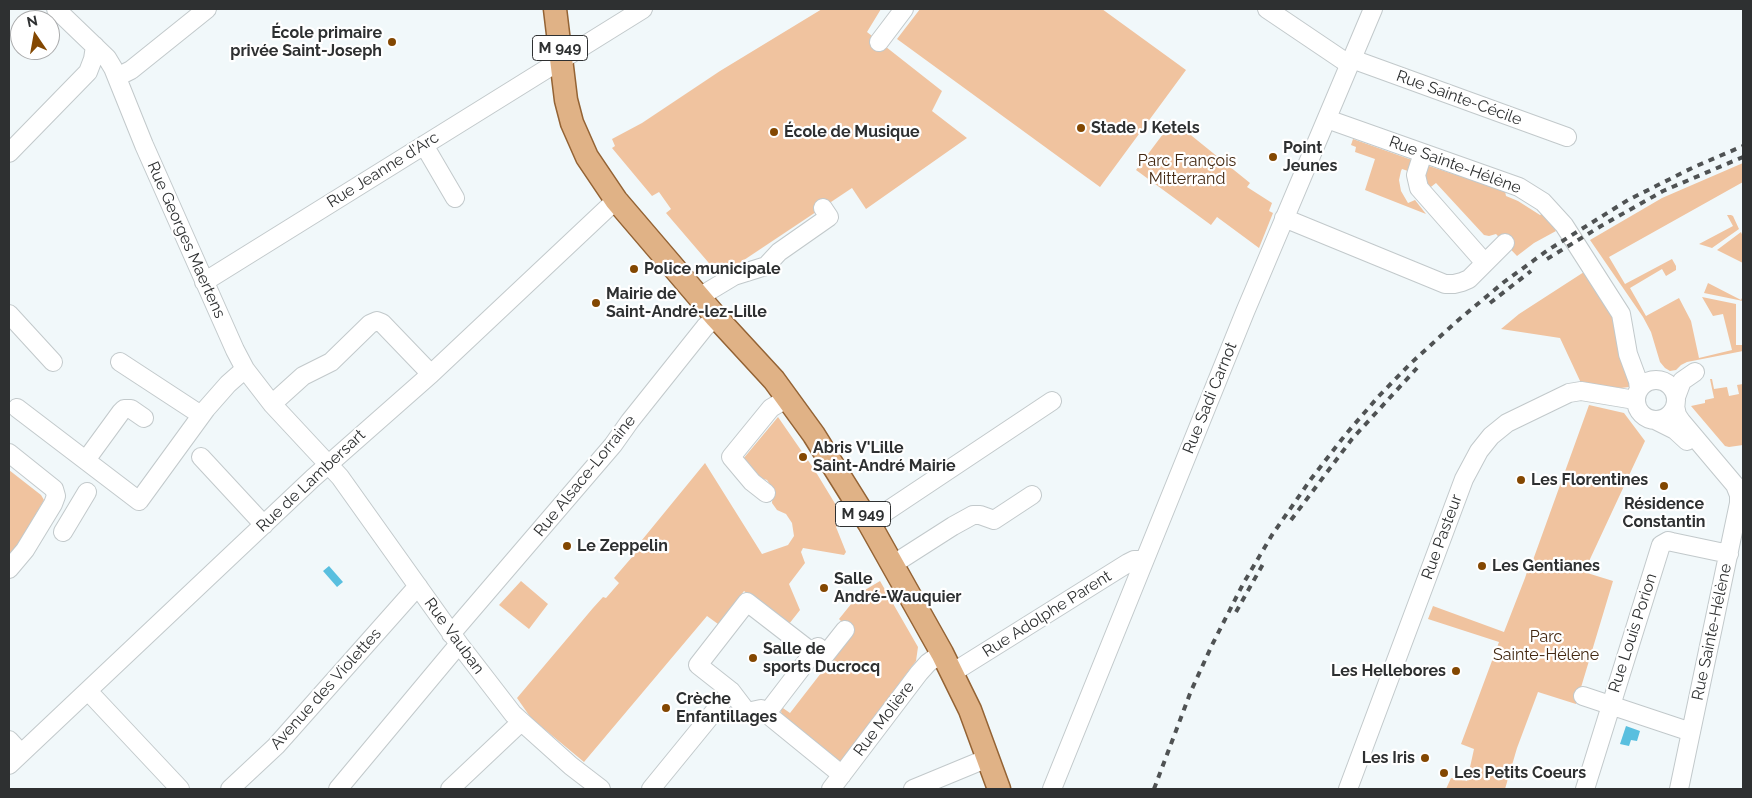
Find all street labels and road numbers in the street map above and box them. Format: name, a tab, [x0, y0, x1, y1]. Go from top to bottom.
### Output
road number: M 949	[532, 36, 588, 60]
street label: Rue Sainte-Cécile	[1394, 66, 1524, 130]
street label: Rue Jeanne d'Arc	[324, 128, 442, 212]
street label: Rue Sainte-Hélène	[1386, 132, 1524, 198]
street label: Rue Georges Maertens	[143, 159, 229, 321]
street label: Rue Sadi Carnot	[1179, 339, 1241, 457]
street label: Rue Alsace-Lorraine	[530, 411, 640, 541]
street label: Rue de Lambersart	[253, 426, 369, 536]
street label: Rue Pasteur	[1418, 492, 1466, 582]
road number: M 949	[836, 502, 890, 526]
street label: Rue Sainte-Hélène	[1688, 562, 1736, 702]
street label: Rue Adolphe Parent	[979, 567, 1115, 661]
street label: Rue Louis Porion	[1605, 571, 1661, 695]
street label: Rue Vauban	[420, 594, 488, 678]
street label: Avenue des Violettes	[266, 624, 386, 754]
street label: Rue Molière	[850, 678, 918, 760]

